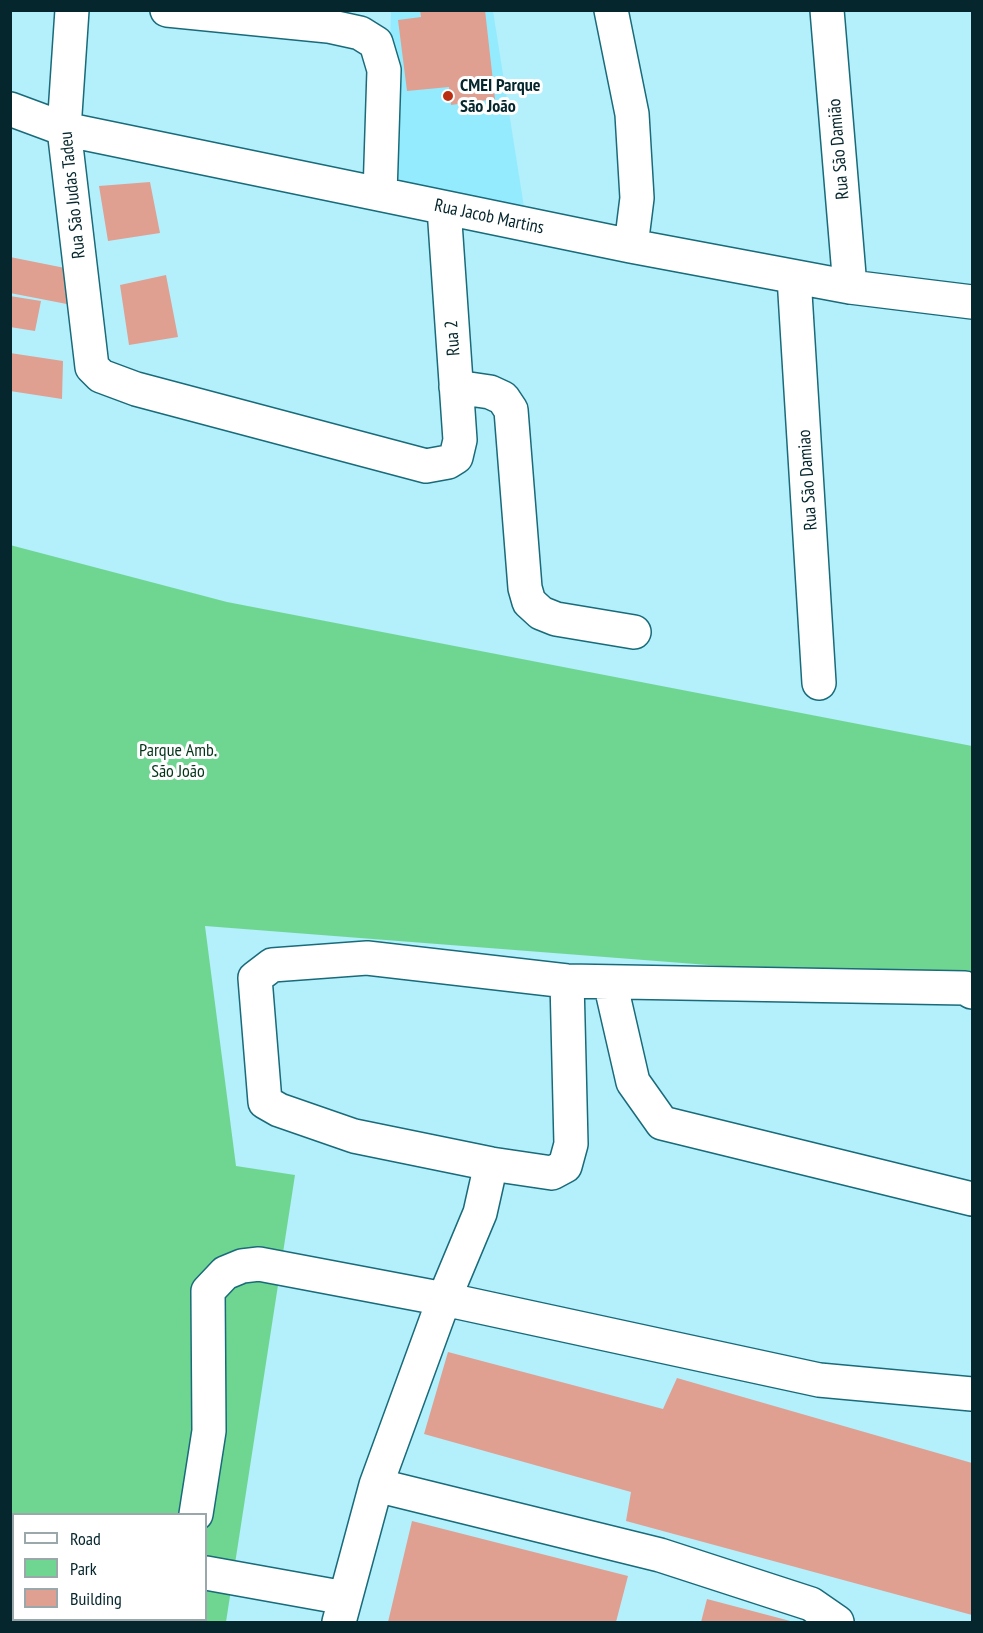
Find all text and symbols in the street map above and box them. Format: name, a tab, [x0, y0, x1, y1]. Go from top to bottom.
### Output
place label: CMEI Parque São João	[460, 75, 540, 118]
marker: CMEI Parque São João	[441, 89, 455, 103]
street label: Rua São Damião	[824, 98, 854, 200]
street label: Rua São Judas Tadeu	[56, 130, 90, 260]
street label: Rua Jacob Martins	[432, 195, 546, 239]
street label: Rua 2	[441, 320, 465, 356]
street label: Rua São Damiao	[794, 429, 822, 531]
park label: Parque Amb. São João	[139, 740, 217, 783]
legend	[12, 1513, 207, 1621]
text: Road	[70, 1527, 101, 1550]
text: Park	[70, 1557, 97, 1580]
text: Building	[70, 1587, 122, 1610]

